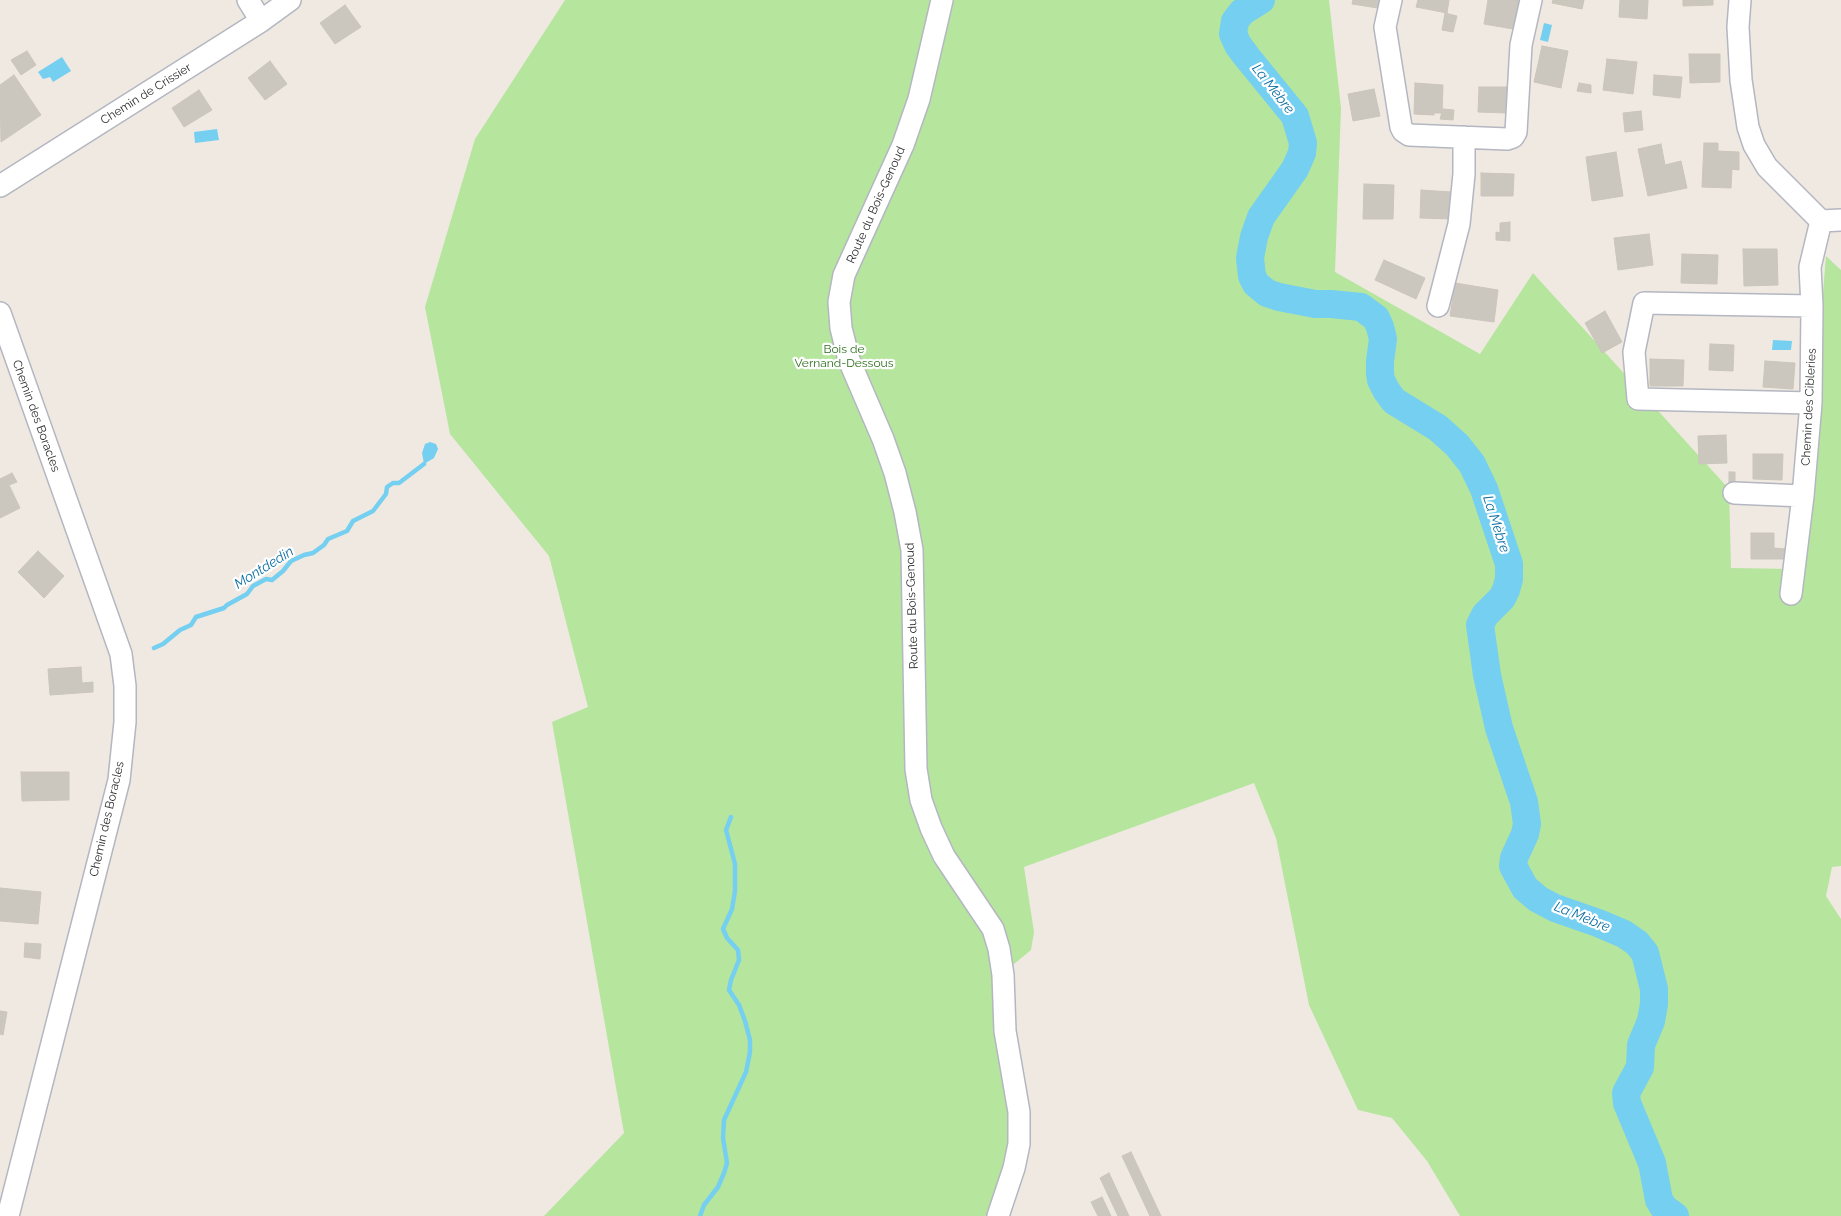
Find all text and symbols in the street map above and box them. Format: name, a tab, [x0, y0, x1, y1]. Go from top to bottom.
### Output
street label: Chemin de Crissier	[98, 60, 194, 128]
water label: La Mèbre	[1248, 61, 1298, 117]
street label: Route du Bois-Genoud	[844, 144, 908, 266]
park label: Bois de Vernand-Dessous	[795, 342, 893, 370]
street label: Chemin des Cibleries	[1799, 348, 1819, 466]
street label: Chemin des Boracles	[9, 358, 63, 474]
water label: La Mèbre	[1479, 493, 1513, 555]
water label: Montdedin	[231, 543, 297, 593]
street label: Route du Bois-Genoud	[903, 543, 921, 669]
street label: Chemin des Boracles	[87, 760, 127, 878]
water label: La Mèbre	[1552, 898, 1612, 936]

